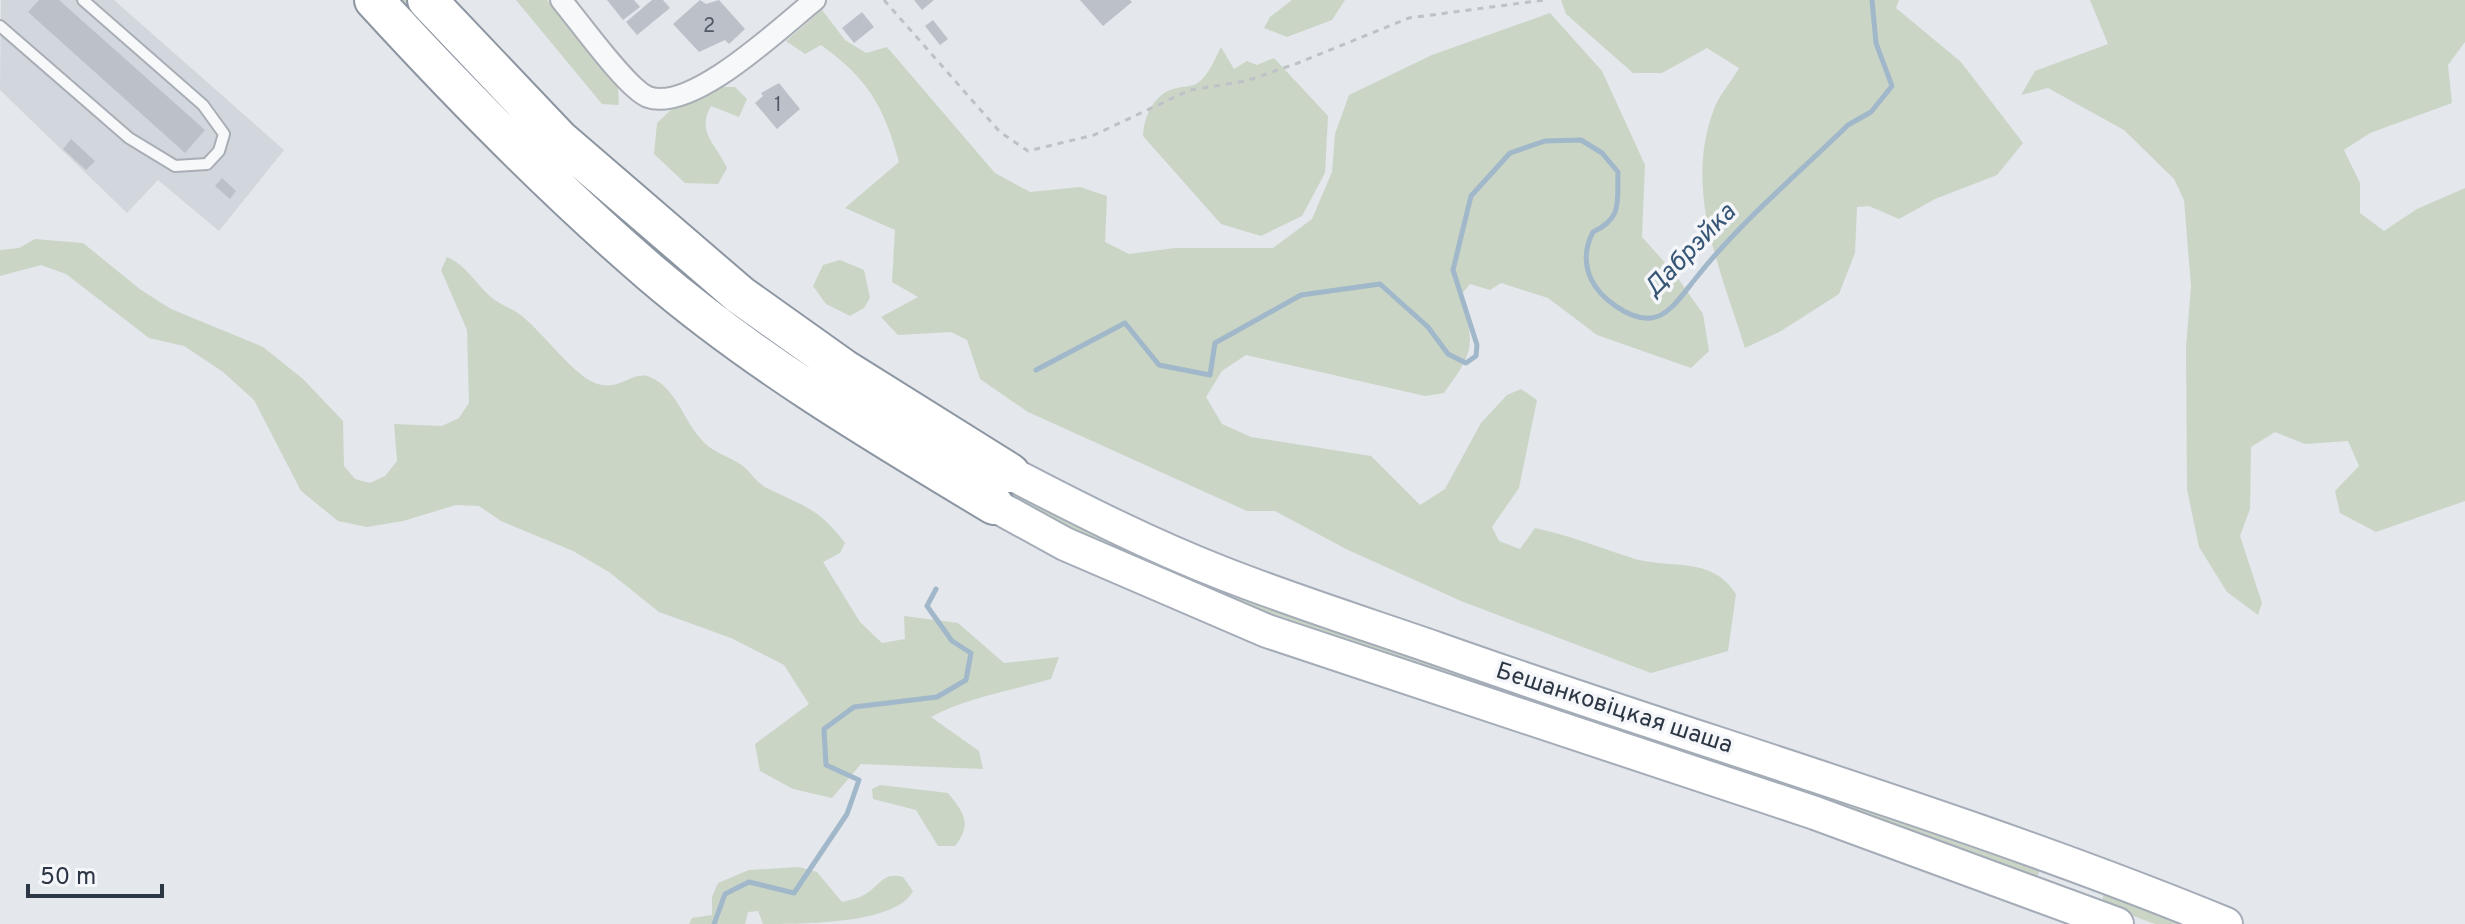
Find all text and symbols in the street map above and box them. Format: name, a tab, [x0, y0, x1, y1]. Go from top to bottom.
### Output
house number: 2	[703, 14, 715, 40]
house number: 1	[774, 93, 782, 119]
water label: Дабрэйка	[1638, 197, 1744, 305]
street label: Бешанковіцкая шаша	[1492, 657, 1736, 761]
scale bar	[28, 848, 162, 898]
text: 50 m	[40, 863, 96, 893]

